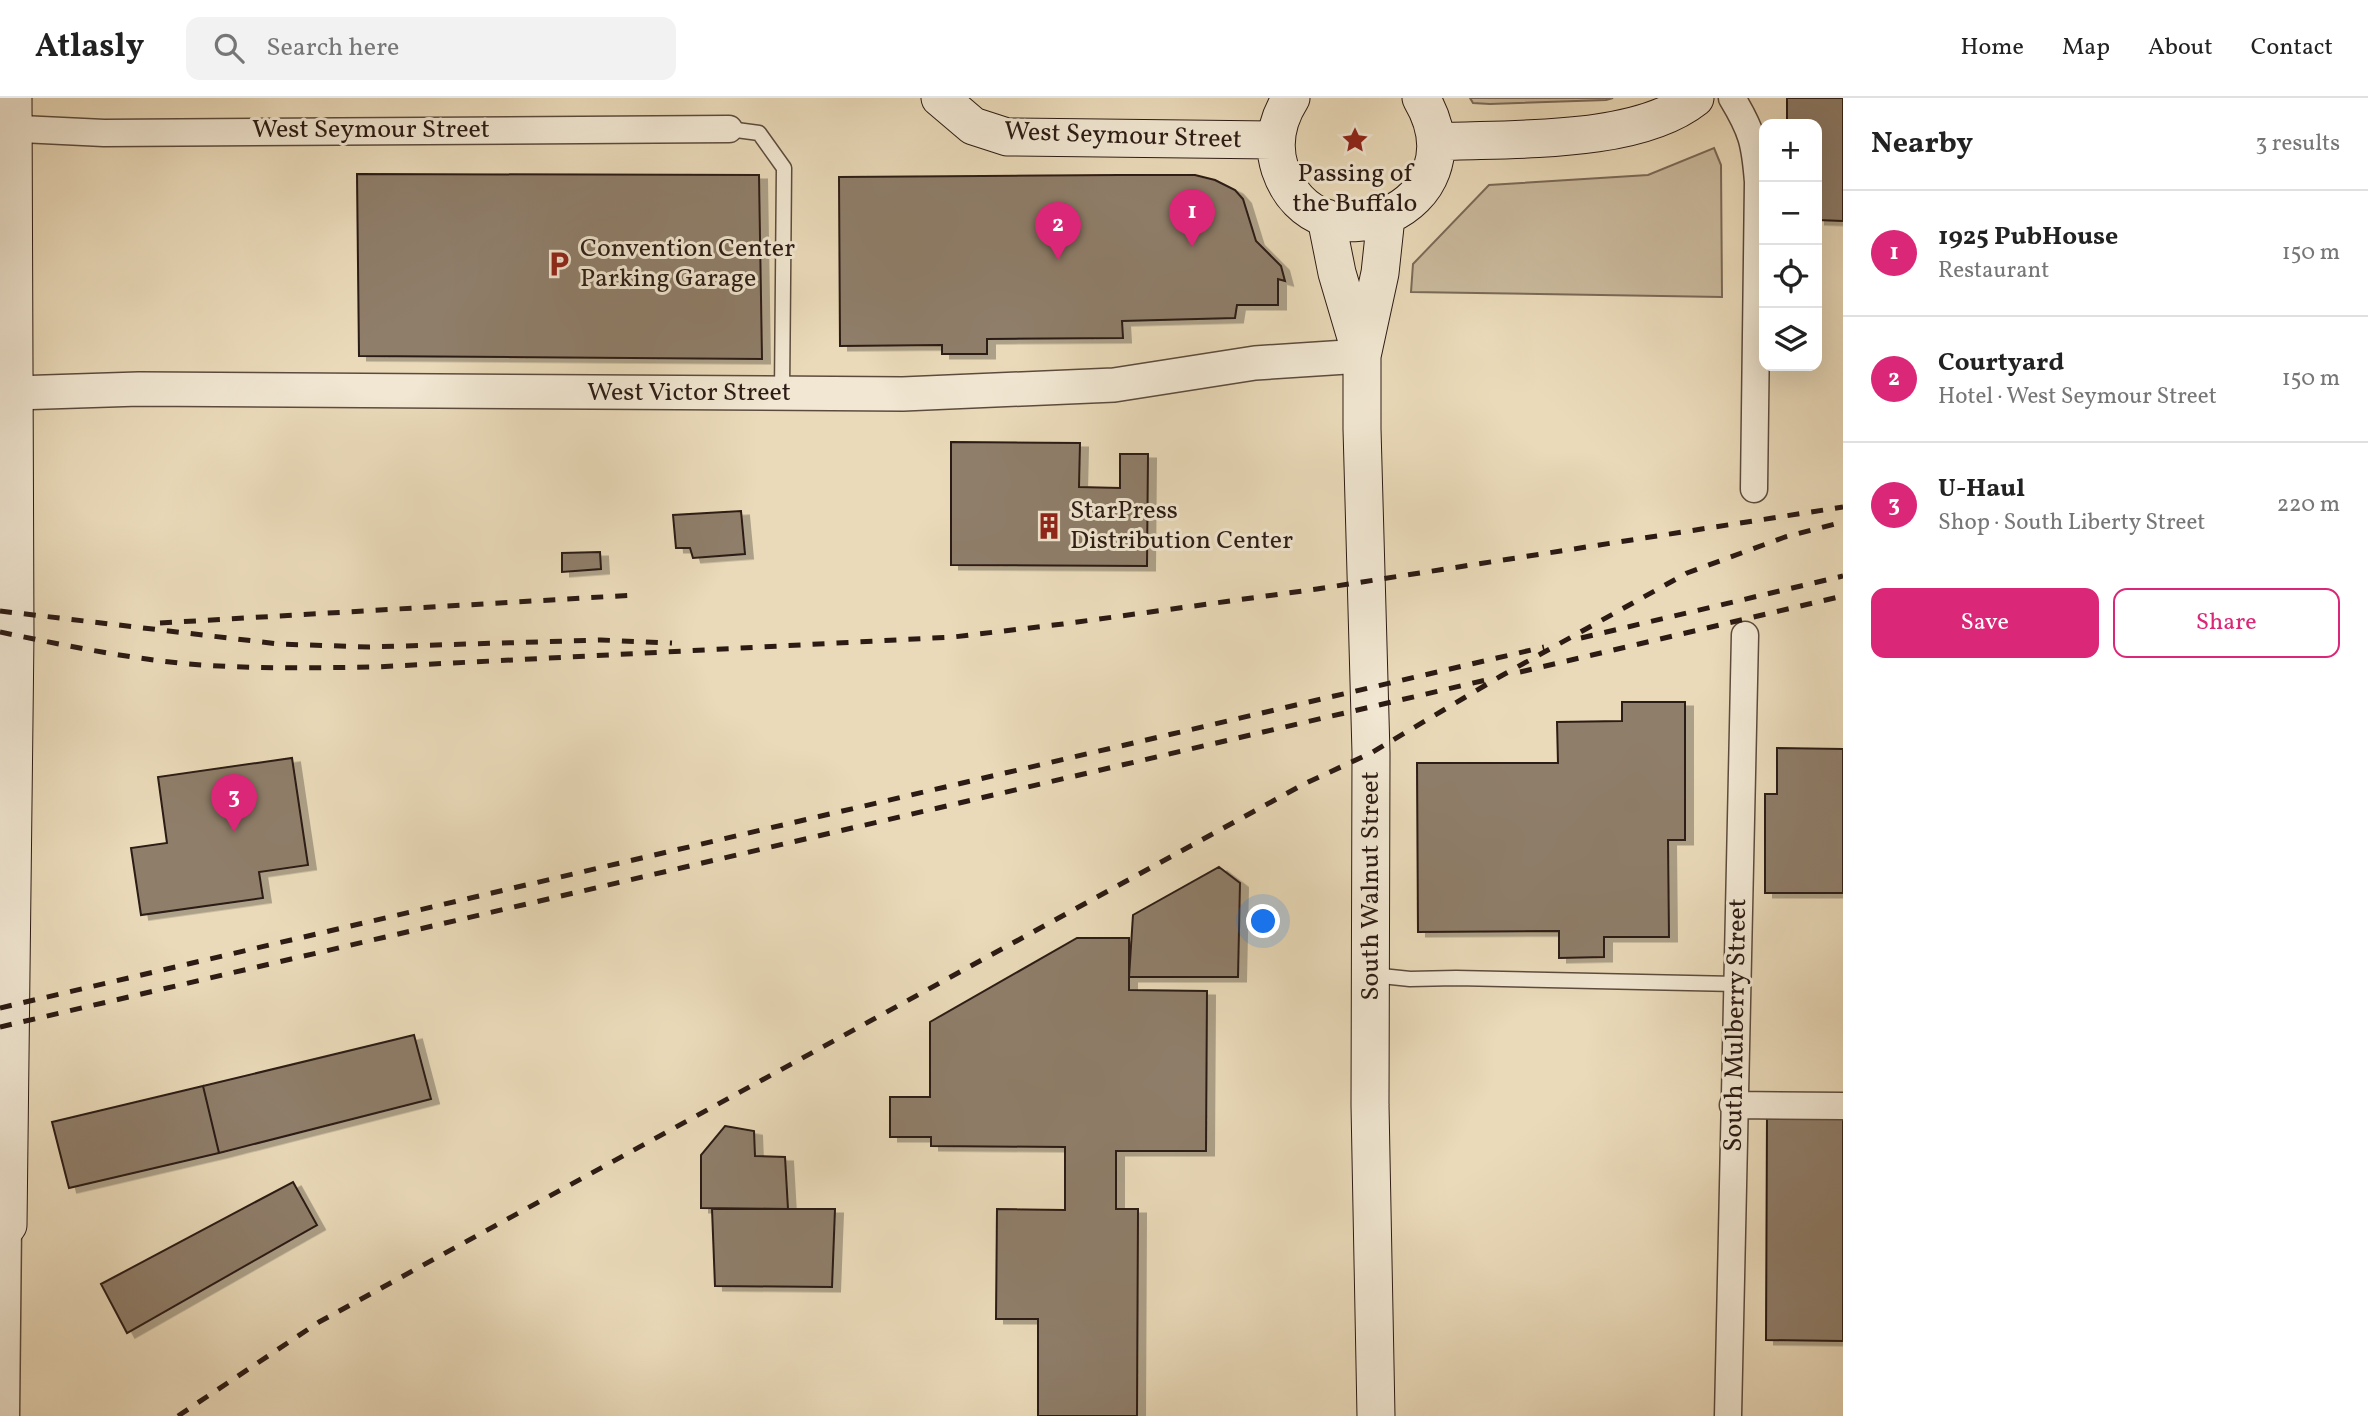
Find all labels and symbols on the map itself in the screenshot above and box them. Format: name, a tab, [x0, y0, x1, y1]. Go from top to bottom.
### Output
street label: West Seymour Street	[252, 112, 490, 148]
street label: West Seymour Street	[1003, 114, 1243, 158]
place icon: Passing of the Buffalo	[1340, 125, 1370, 155]
place label: Passing of the Buffalo	[1293, 156, 1417, 222]
pin: 1	[1169, 189, 1215, 247]
pin: 2	[1035, 202, 1081, 260]
place label: Convention Center Parking Garage	[580, 231, 795, 297]
parking icon: Convention Center Parking Garage	[544, 249, 574, 279]
street label: West Victor Street	[587, 375, 791, 411]
place label: StarPress Distribution Center	[1070, 493, 1293, 559]
building icon: StarPress Distribution Center	[1034, 511, 1064, 541]
street label: South Walnut Street	[1353, 771, 1389, 1001]
pin: 3	[211, 774, 257, 832]
street label: South Mulberry Street	[1716, 898, 1756, 1152]
your location	[1246, 904, 1280, 938]

